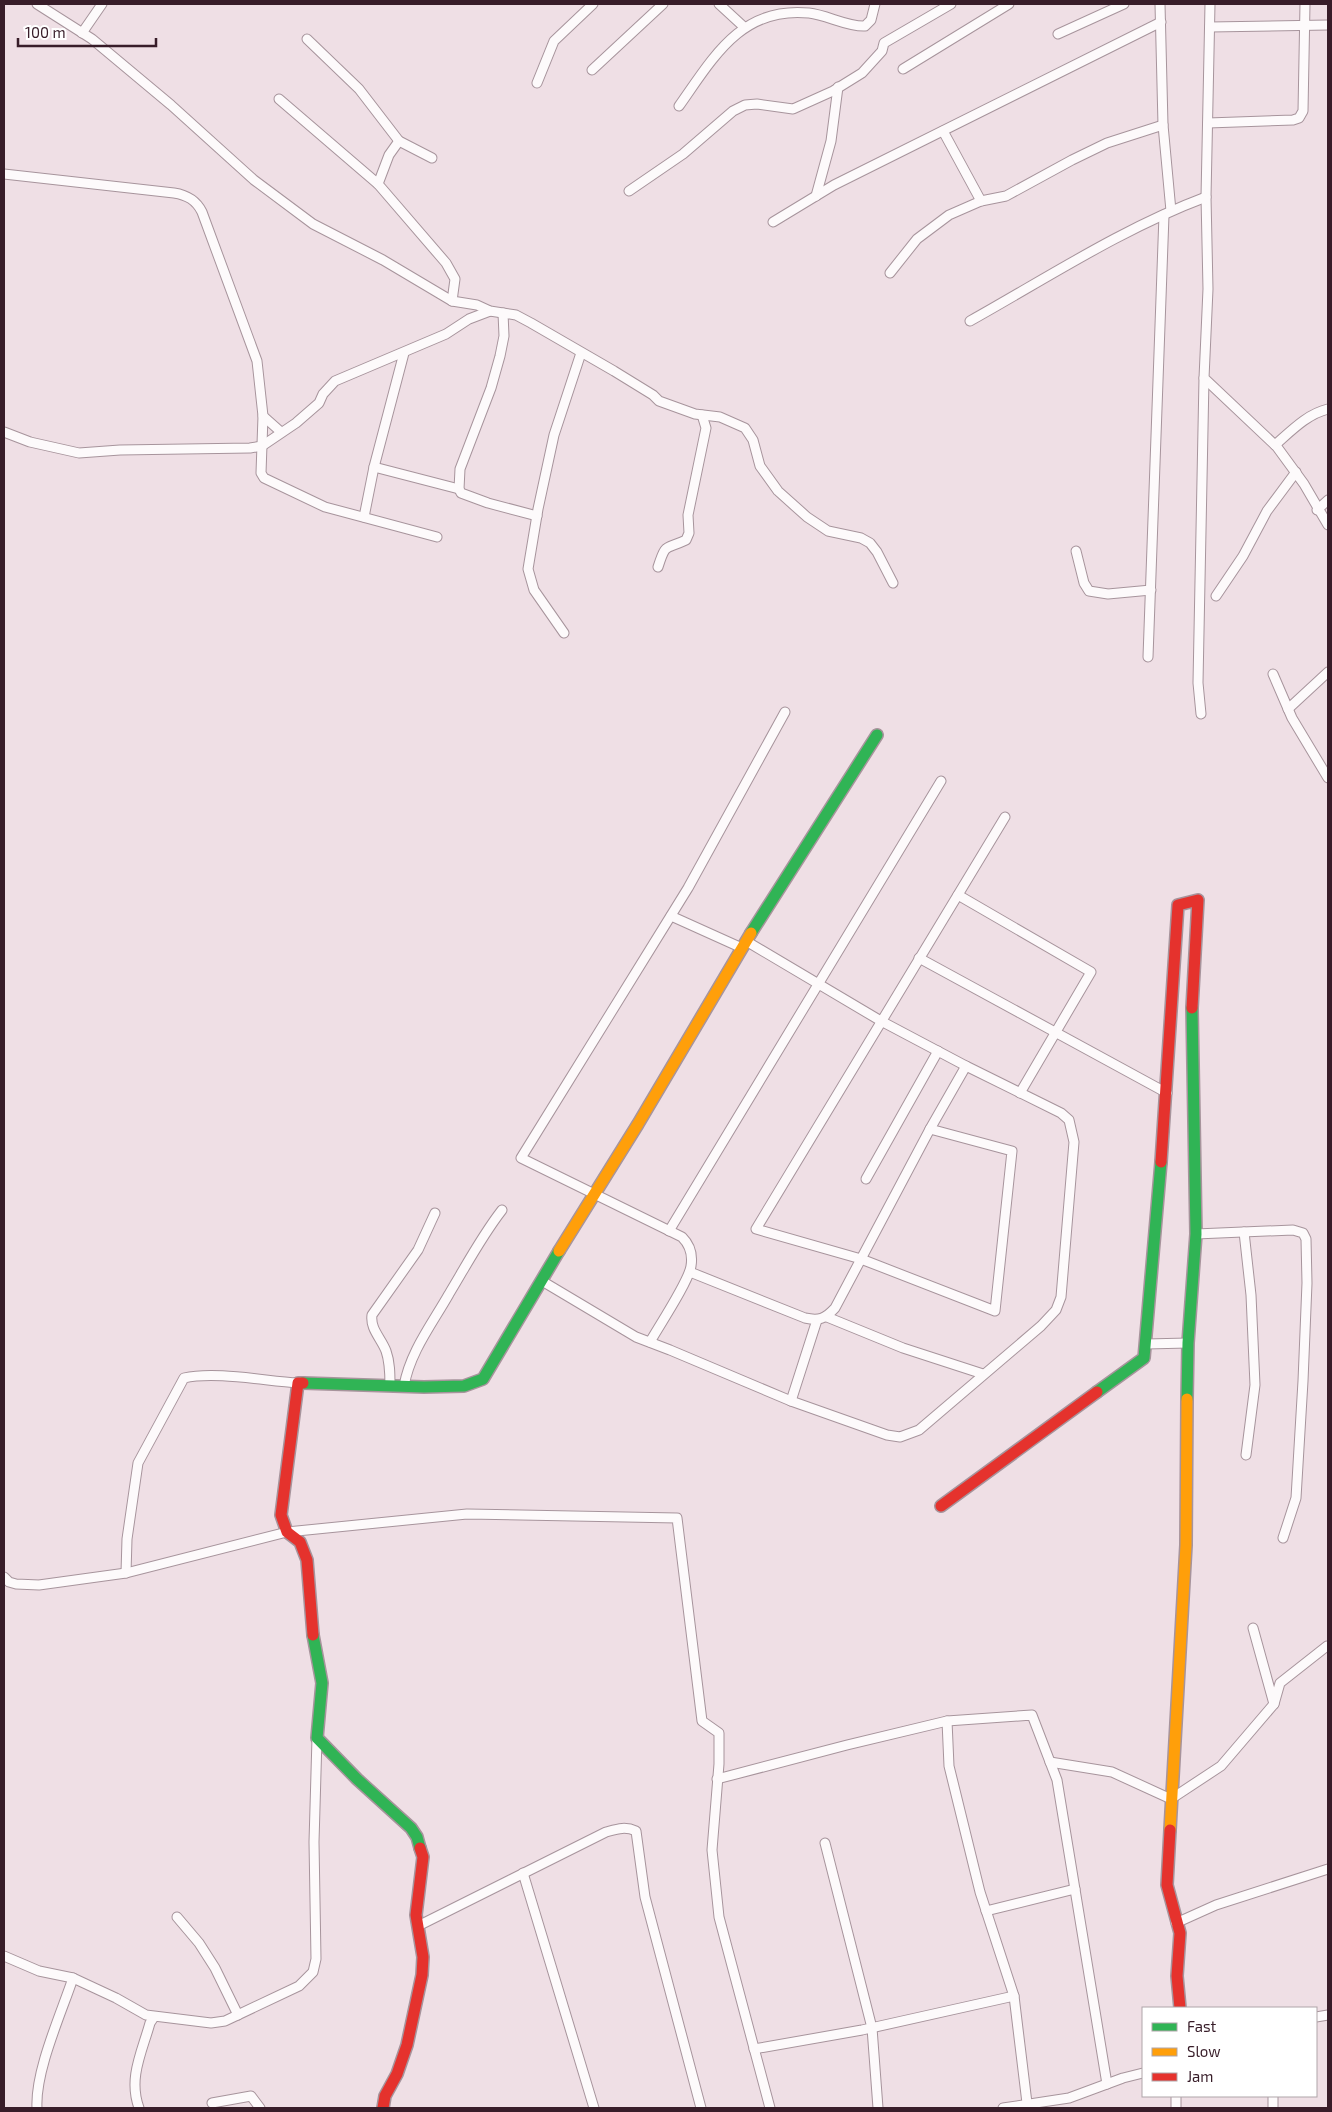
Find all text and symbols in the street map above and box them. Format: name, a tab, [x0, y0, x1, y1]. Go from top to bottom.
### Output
scale bar	[18, 15, 155, 47]
text: 100 m	[25, 23, 66, 41]
legend	[1142, 2007, 1317, 2097]
text: Fast	[1187, 2017, 1217, 2035]
text: Slow	[1187, 2042, 1221, 2060]
text: Jam	[1187, 2067, 1213, 2085]

